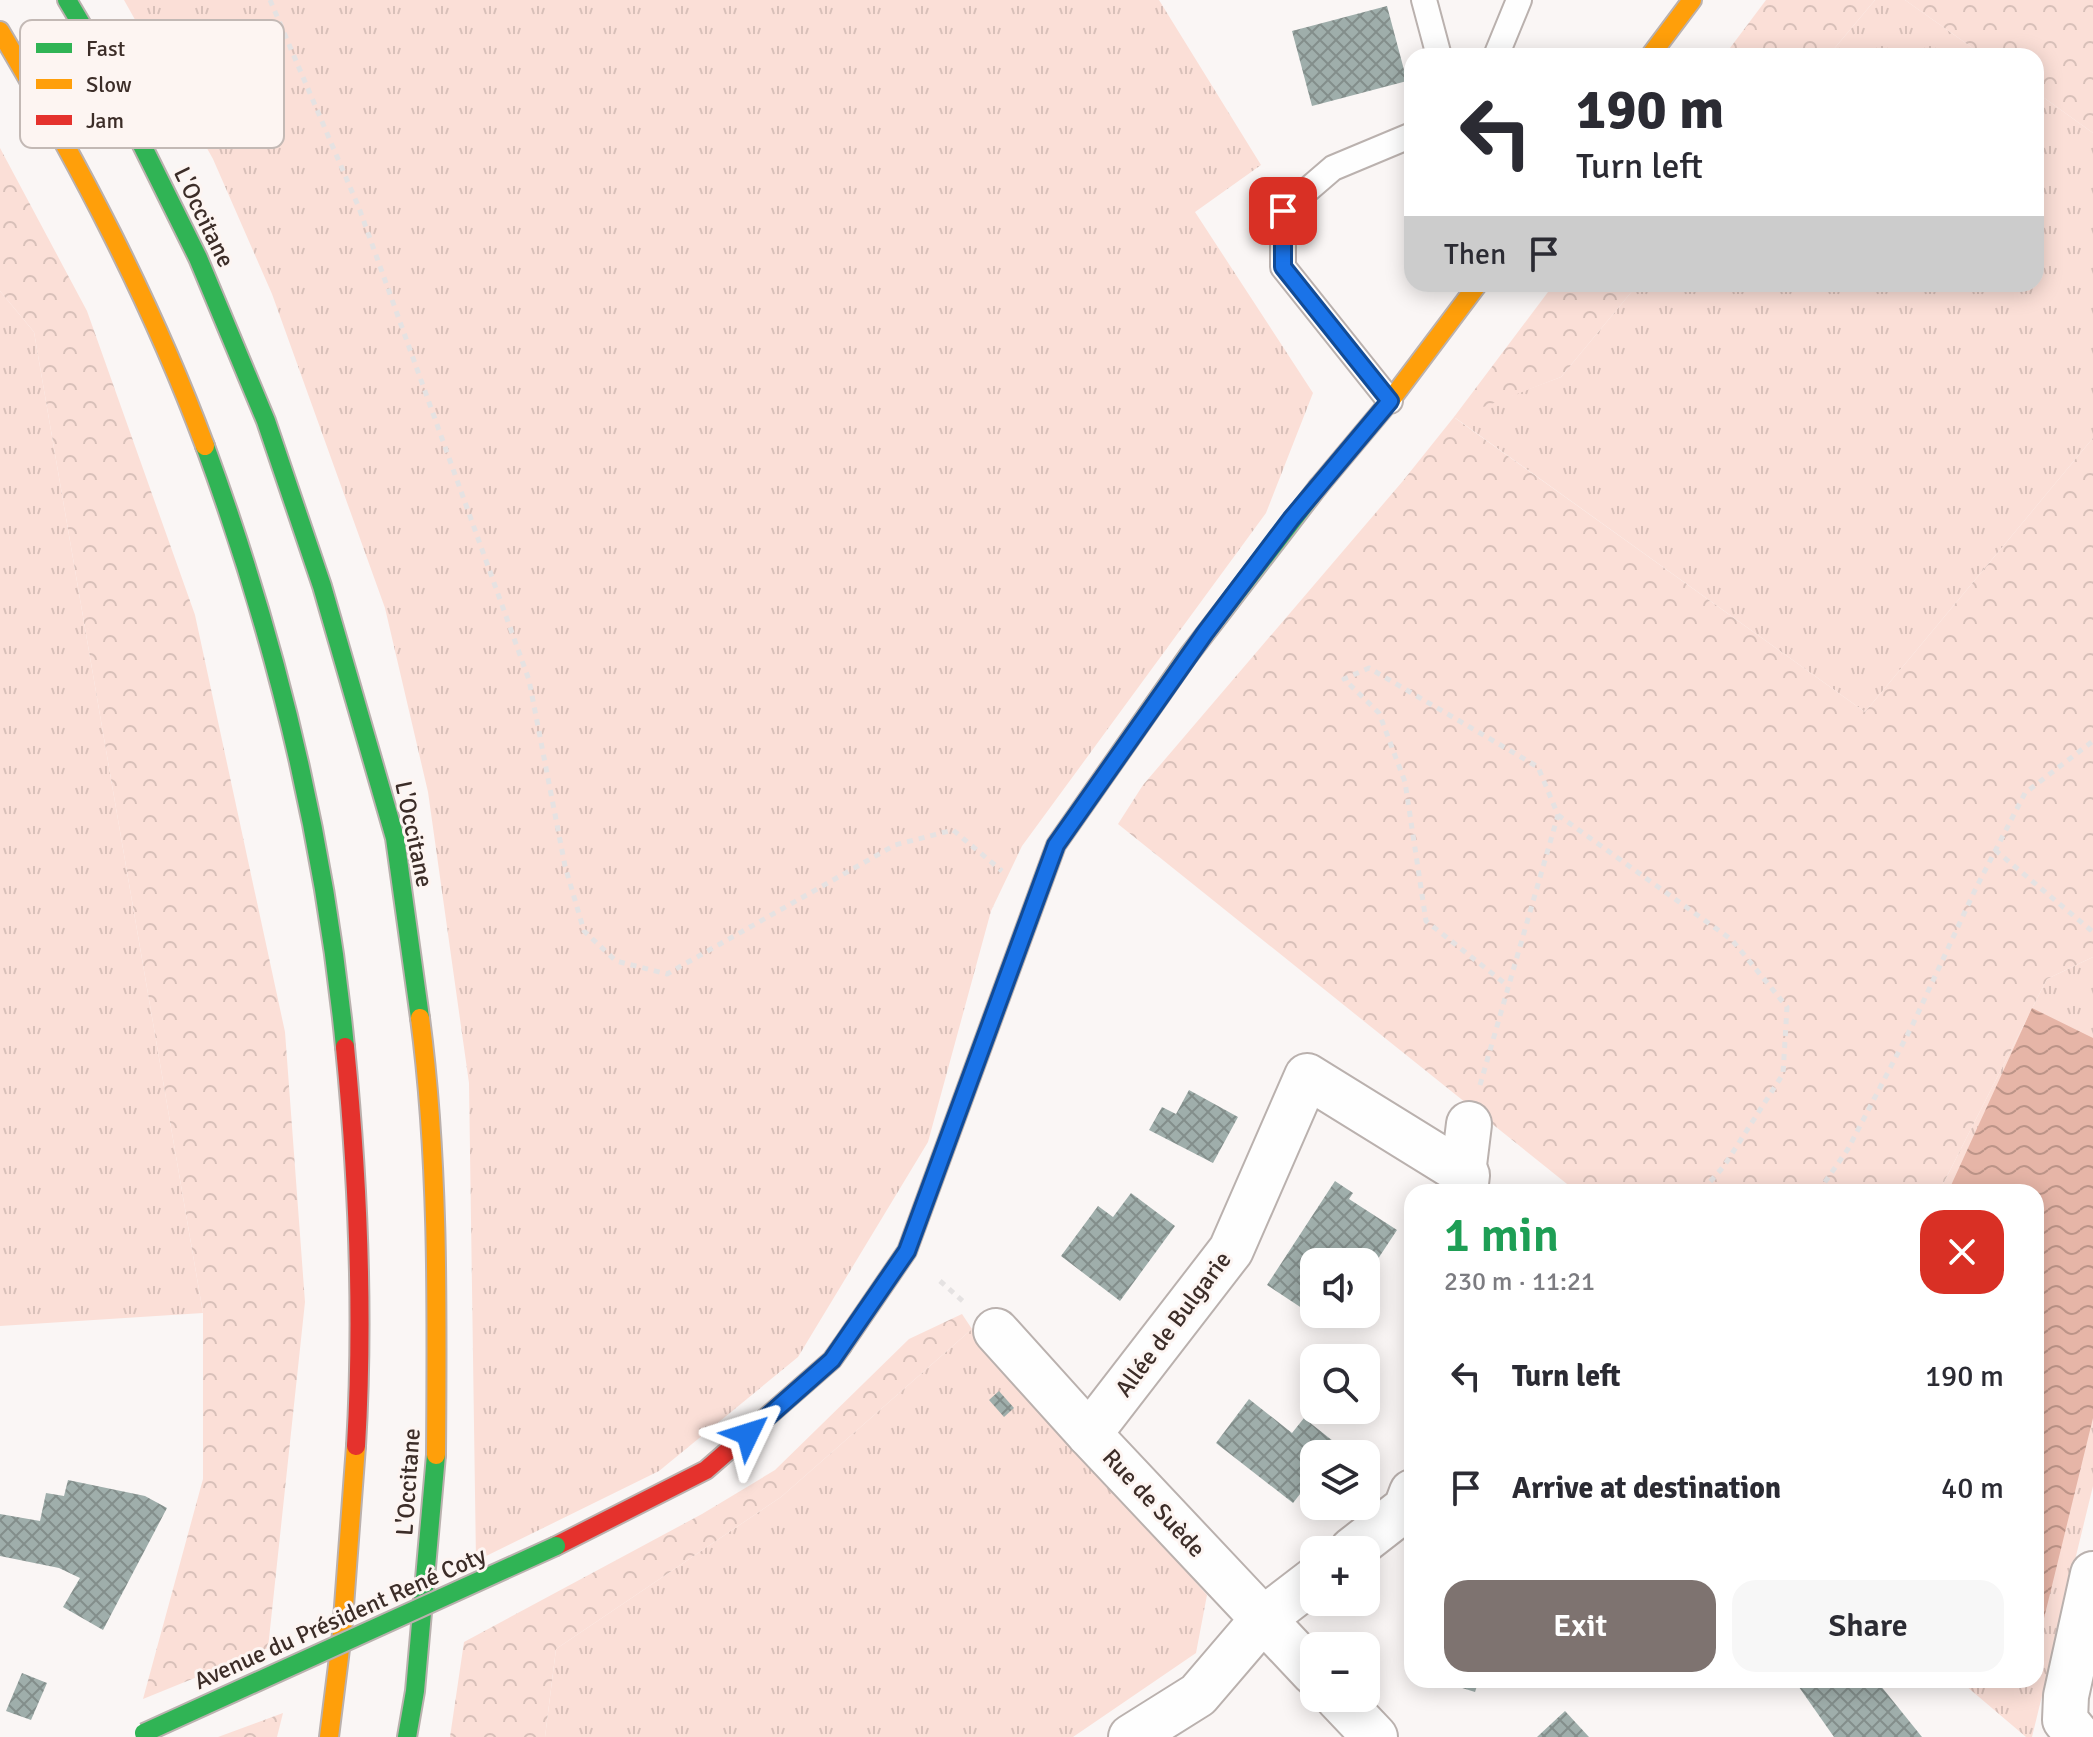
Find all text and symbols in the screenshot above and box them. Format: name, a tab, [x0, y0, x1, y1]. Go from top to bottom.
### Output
legend	[20, 20, 284, 148]
text: Fast	[86, 35, 126, 62]
text: Slow	[86, 71, 132, 98]
text: 190 m	[1576, 75, 1724, 144]
icon: left	[1444, 80, 1548, 184]
text: Jam	[86, 107, 124, 134]
text: Turn left	[1576, 144, 1703, 189]
street label: L'Occitane	[167, 162, 241, 272]
pin	[1249, 177, 1317, 245]
icon: arrive	[1261, 189, 1305, 233]
icon: arrive	[1522, 232, 1566, 276]
text: Then	[1444, 236, 1506, 273]
street label: L'Occitane	[388, 778, 440, 890]
text: 1 min	[1444, 1206, 1559, 1265]
button: close	[1920, 1210, 2004, 1294]
street label: Allée de Bulgarie	[1109, 1245, 1237, 1403]
map controls	[1300, 1248, 1380, 1712]
button: sound	[1300, 1248, 1380, 1328]
text: 230 m · 11:21	[1444, 1266, 1595, 1298]
button: search	[1300, 1344, 1380, 1424]
icon: left	[1444, 1354, 1488, 1398]
text: Turn left	[1512, 1358, 1621, 1395]
text: 190 m	[1925, 1358, 2004, 1395]
position arrow	[706, 1392, 790, 1476]
street label: L'Occitane	[389, 1427, 427, 1537]
button: layers	[1300, 1440, 1380, 1520]
street label: Rue de Suède	[1096, 1443, 1212, 1563]
icon: arrive	[1444, 1466, 1488, 1510]
text: Arrive at destination	[1512, 1470, 1781, 1507]
text: 40 m	[1941, 1470, 2004, 1507]
button: +	[1300, 1536, 1380, 1616]
street label: Avenue du Président René Coty	[189, 1540, 491, 1696]
button: Exit	[1444, 1580, 1716, 1672]
button: Share	[1732, 1580, 2004, 1672]
button: −	[1300, 1632, 1380, 1712]

